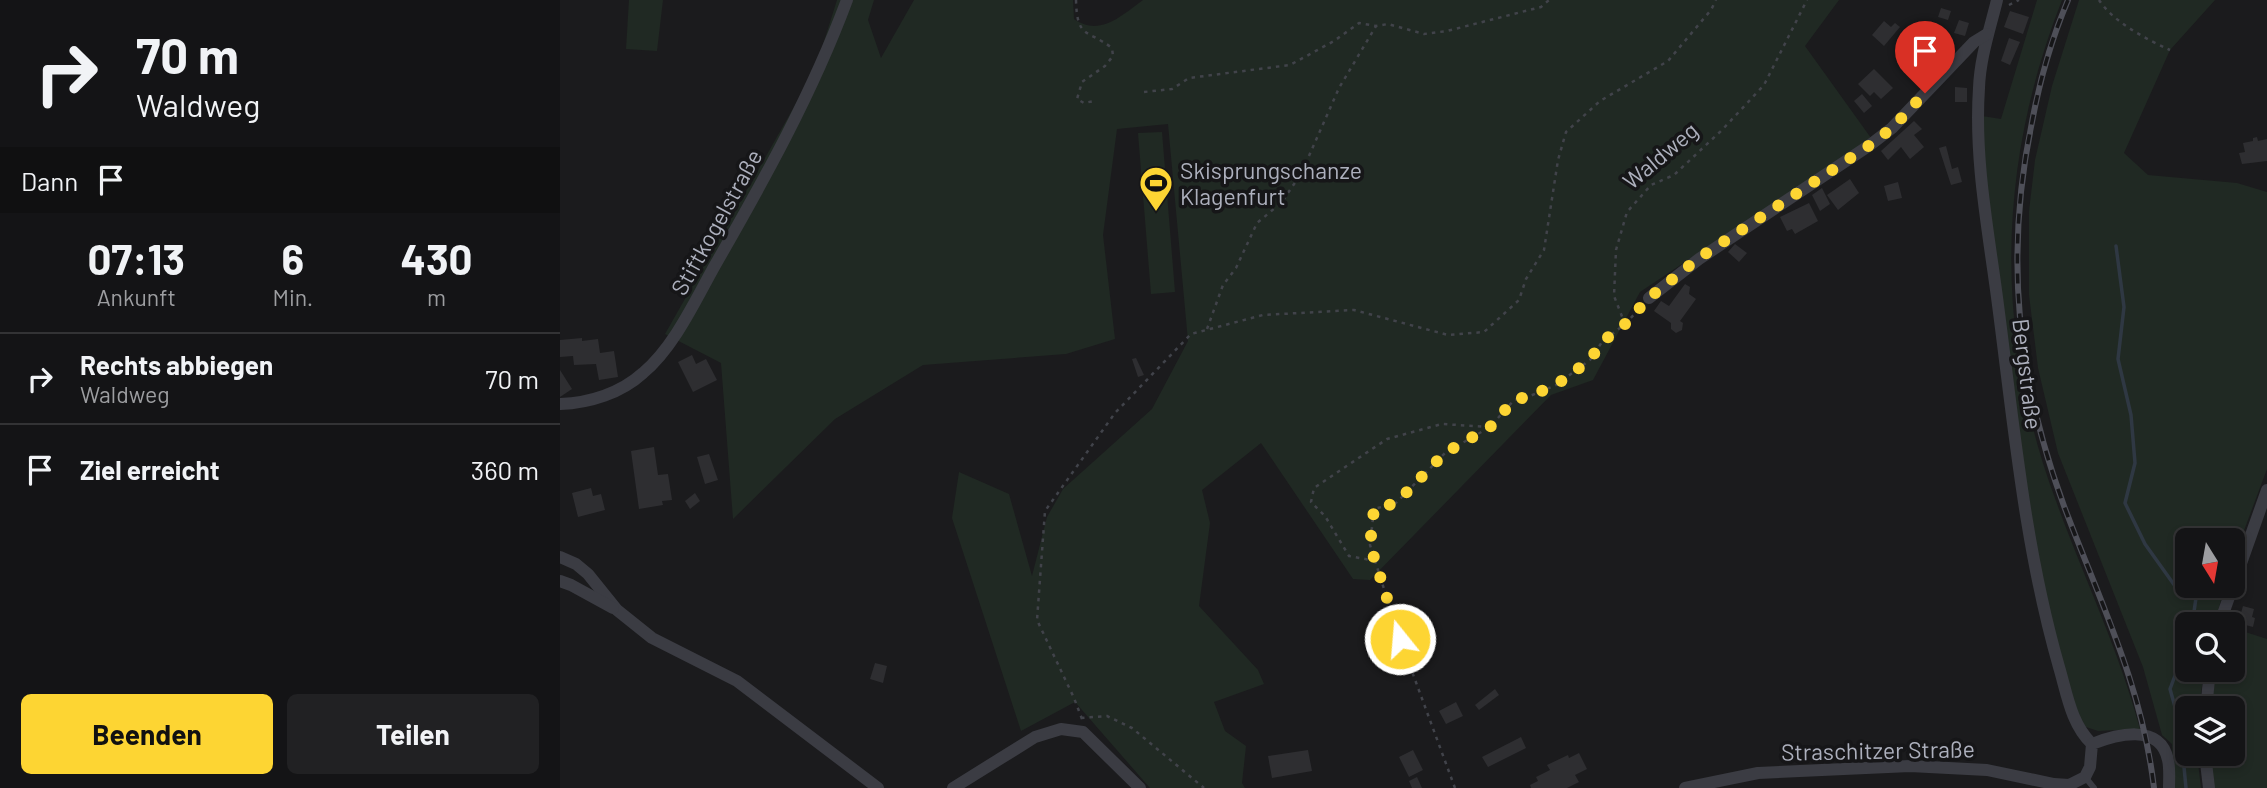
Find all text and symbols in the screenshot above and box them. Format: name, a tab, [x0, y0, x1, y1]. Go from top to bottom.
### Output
pin	[1895, 21, 1955, 93]
text: 70 m	[136, 25, 239, 84]
icon: right	[21, 28, 112, 119]
icon: arrive	[1906, 32, 1944, 70]
text: Waldweg	[136, 85, 260, 123]
street label: Waldweg	[1617, 116, 1703, 194]
street label: Stiftkogelstraße	[664, 144, 768, 300]
place label: Skisprungschanze Klagenfurt	[1180, 156, 1362, 210]
icon: arrive	[92, 161, 130, 199]
sports icon: Skisprungschanze Klagenfurt	[1137, 164, 1175, 213]
text: Dann	[21, 165, 78, 196]
text: 07:13	[87, 233, 185, 283]
text: 6	[281, 233, 304, 283]
text: 430	[401, 233, 473, 283]
text: Ankunft	[97, 283, 176, 311]
text: Min.	[272, 283, 313, 311]
text: m	[427, 283, 446, 311]
street label: Bergstraße	[2007, 317, 2049, 431]
text: Rechts abbiegen	[80, 349, 273, 380]
icon: right	[21, 360, 59, 398]
text: 70 m	[485, 363, 539, 394]
text: Waldweg	[80, 380, 169, 408]
icon: arrive	[21, 451, 59, 489]
text: Ziel erreicht	[80, 454, 220, 485]
text: 360 m	[471, 454, 539, 485]
north arrow	[2175, 528, 2245, 598]
map controls	[2175, 528, 2245, 766]
position arrow	[1363, 602, 1437, 676]
button: search	[2175, 612, 2245, 682]
button: Beenden	[21, 694, 273, 774]
button: Teilen	[287, 694, 539, 774]
button: layers	[2175, 696, 2245, 766]
street label: Straschitzer Straße	[1781, 734, 1975, 766]

